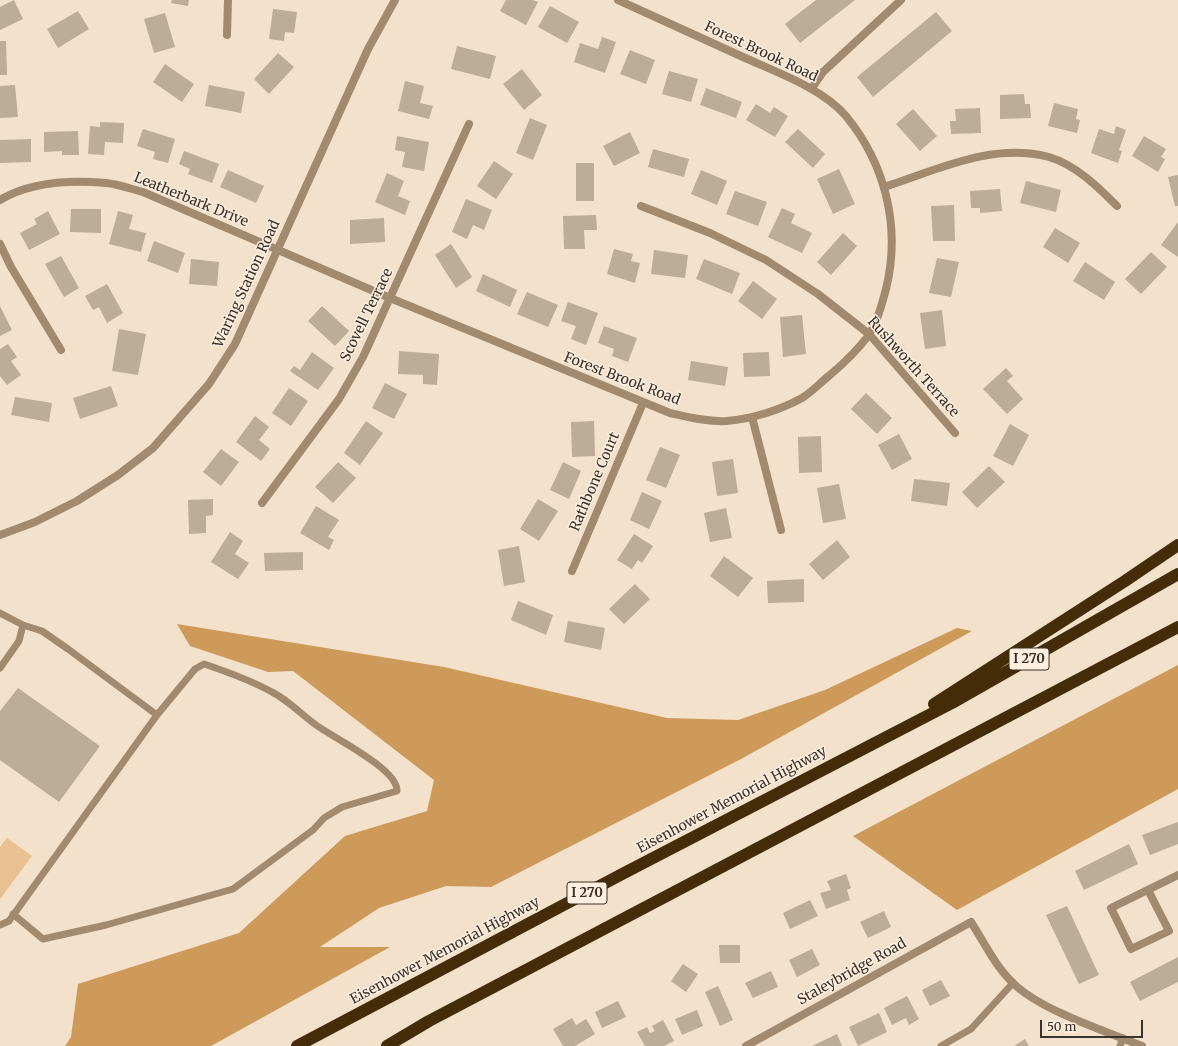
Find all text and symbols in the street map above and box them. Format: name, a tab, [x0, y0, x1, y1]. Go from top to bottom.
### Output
street label: Forest Brook Road	[702, 18, 820, 86]
street label: Leatherbark Drive	[131, 169, 251, 231]
street label: Waring Station Road	[210, 218, 284, 350]
street label: Scovell Terrace	[337, 266, 397, 364]
street label: Rushworth Terrace	[864, 313, 962, 421]
street label: Forest Brook Road	[562, 349, 682, 409]
street label: Rathbone Court	[567, 430, 623, 534]
road number: I 270	[1009, 648, 1049, 670]
street label: Eisenhower Memorial Highway	[634, 743, 830, 857]
road number: I 270	[567, 882, 607, 904]
street label: Eisenhower Memorial Highway	[347, 894, 543, 1008]
street label: Staleybridge Road	[795, 935, 909, 1009]
scale bar	[1042, 1012, 1145, 1038]
text: 50 m	[1047, 1019, 1076, 1034]

